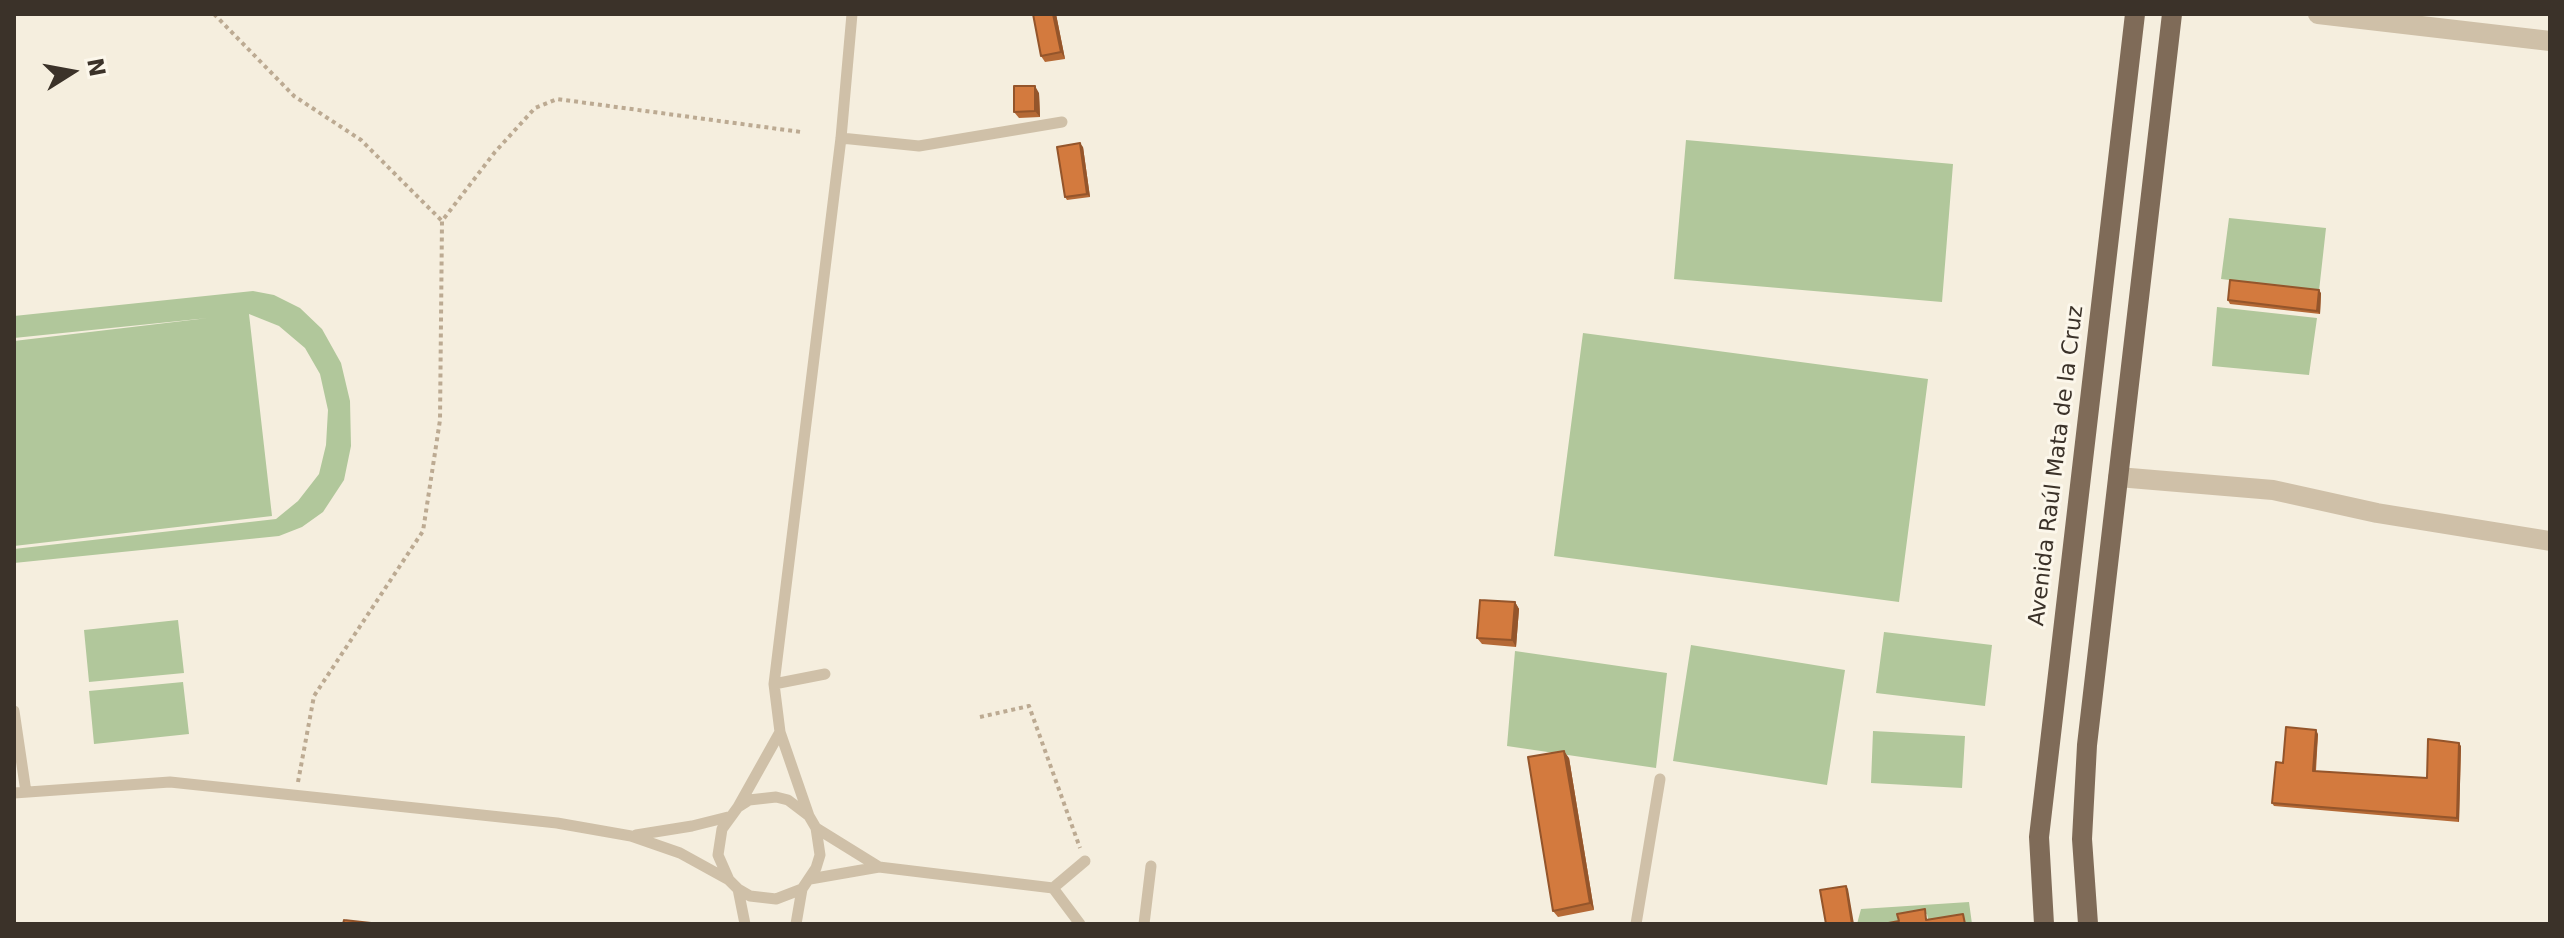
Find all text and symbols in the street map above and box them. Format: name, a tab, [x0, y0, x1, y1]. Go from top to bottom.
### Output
north arrow	[32, 32, 112, 112]
text: N	[82, 56, 110, 79]
street label: Avenida Raúl Mata de la Cruz	[2024, 304, 2090, 628]

